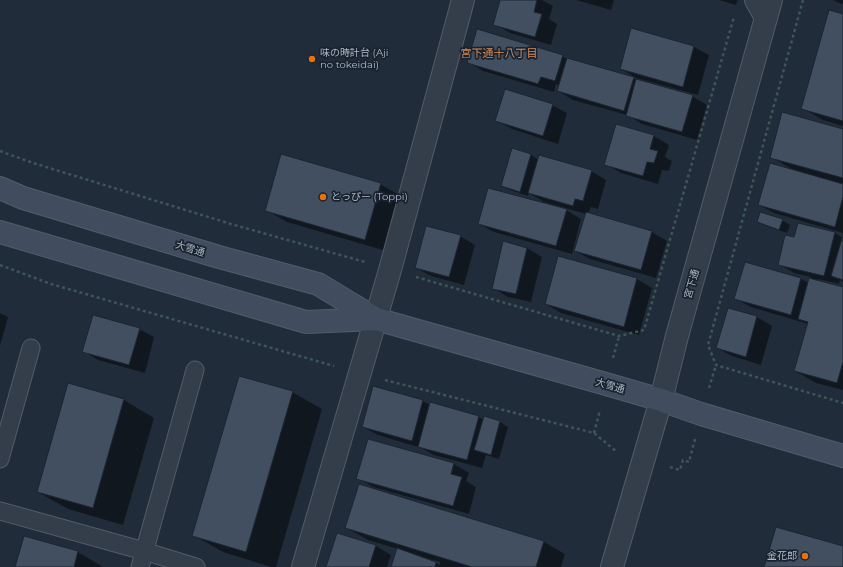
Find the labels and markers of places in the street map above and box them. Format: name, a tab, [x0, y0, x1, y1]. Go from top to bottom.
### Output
place label: 味の時計台 (Aji no tokeidai)	[320, 47, 389, 70]
marker: 味の時計台 (Aji no tokeidai)	[307, 54, 317, 64]
place label: とっぴー (Toppi)	[331, 191, 408, 203]
marker: とっぴー (Toppi)	[318, 192, 328, 202]
place label: 金花郎	[767, 550, 797, 562]
marker: 金花郎	[800, 551, 810, 561]

